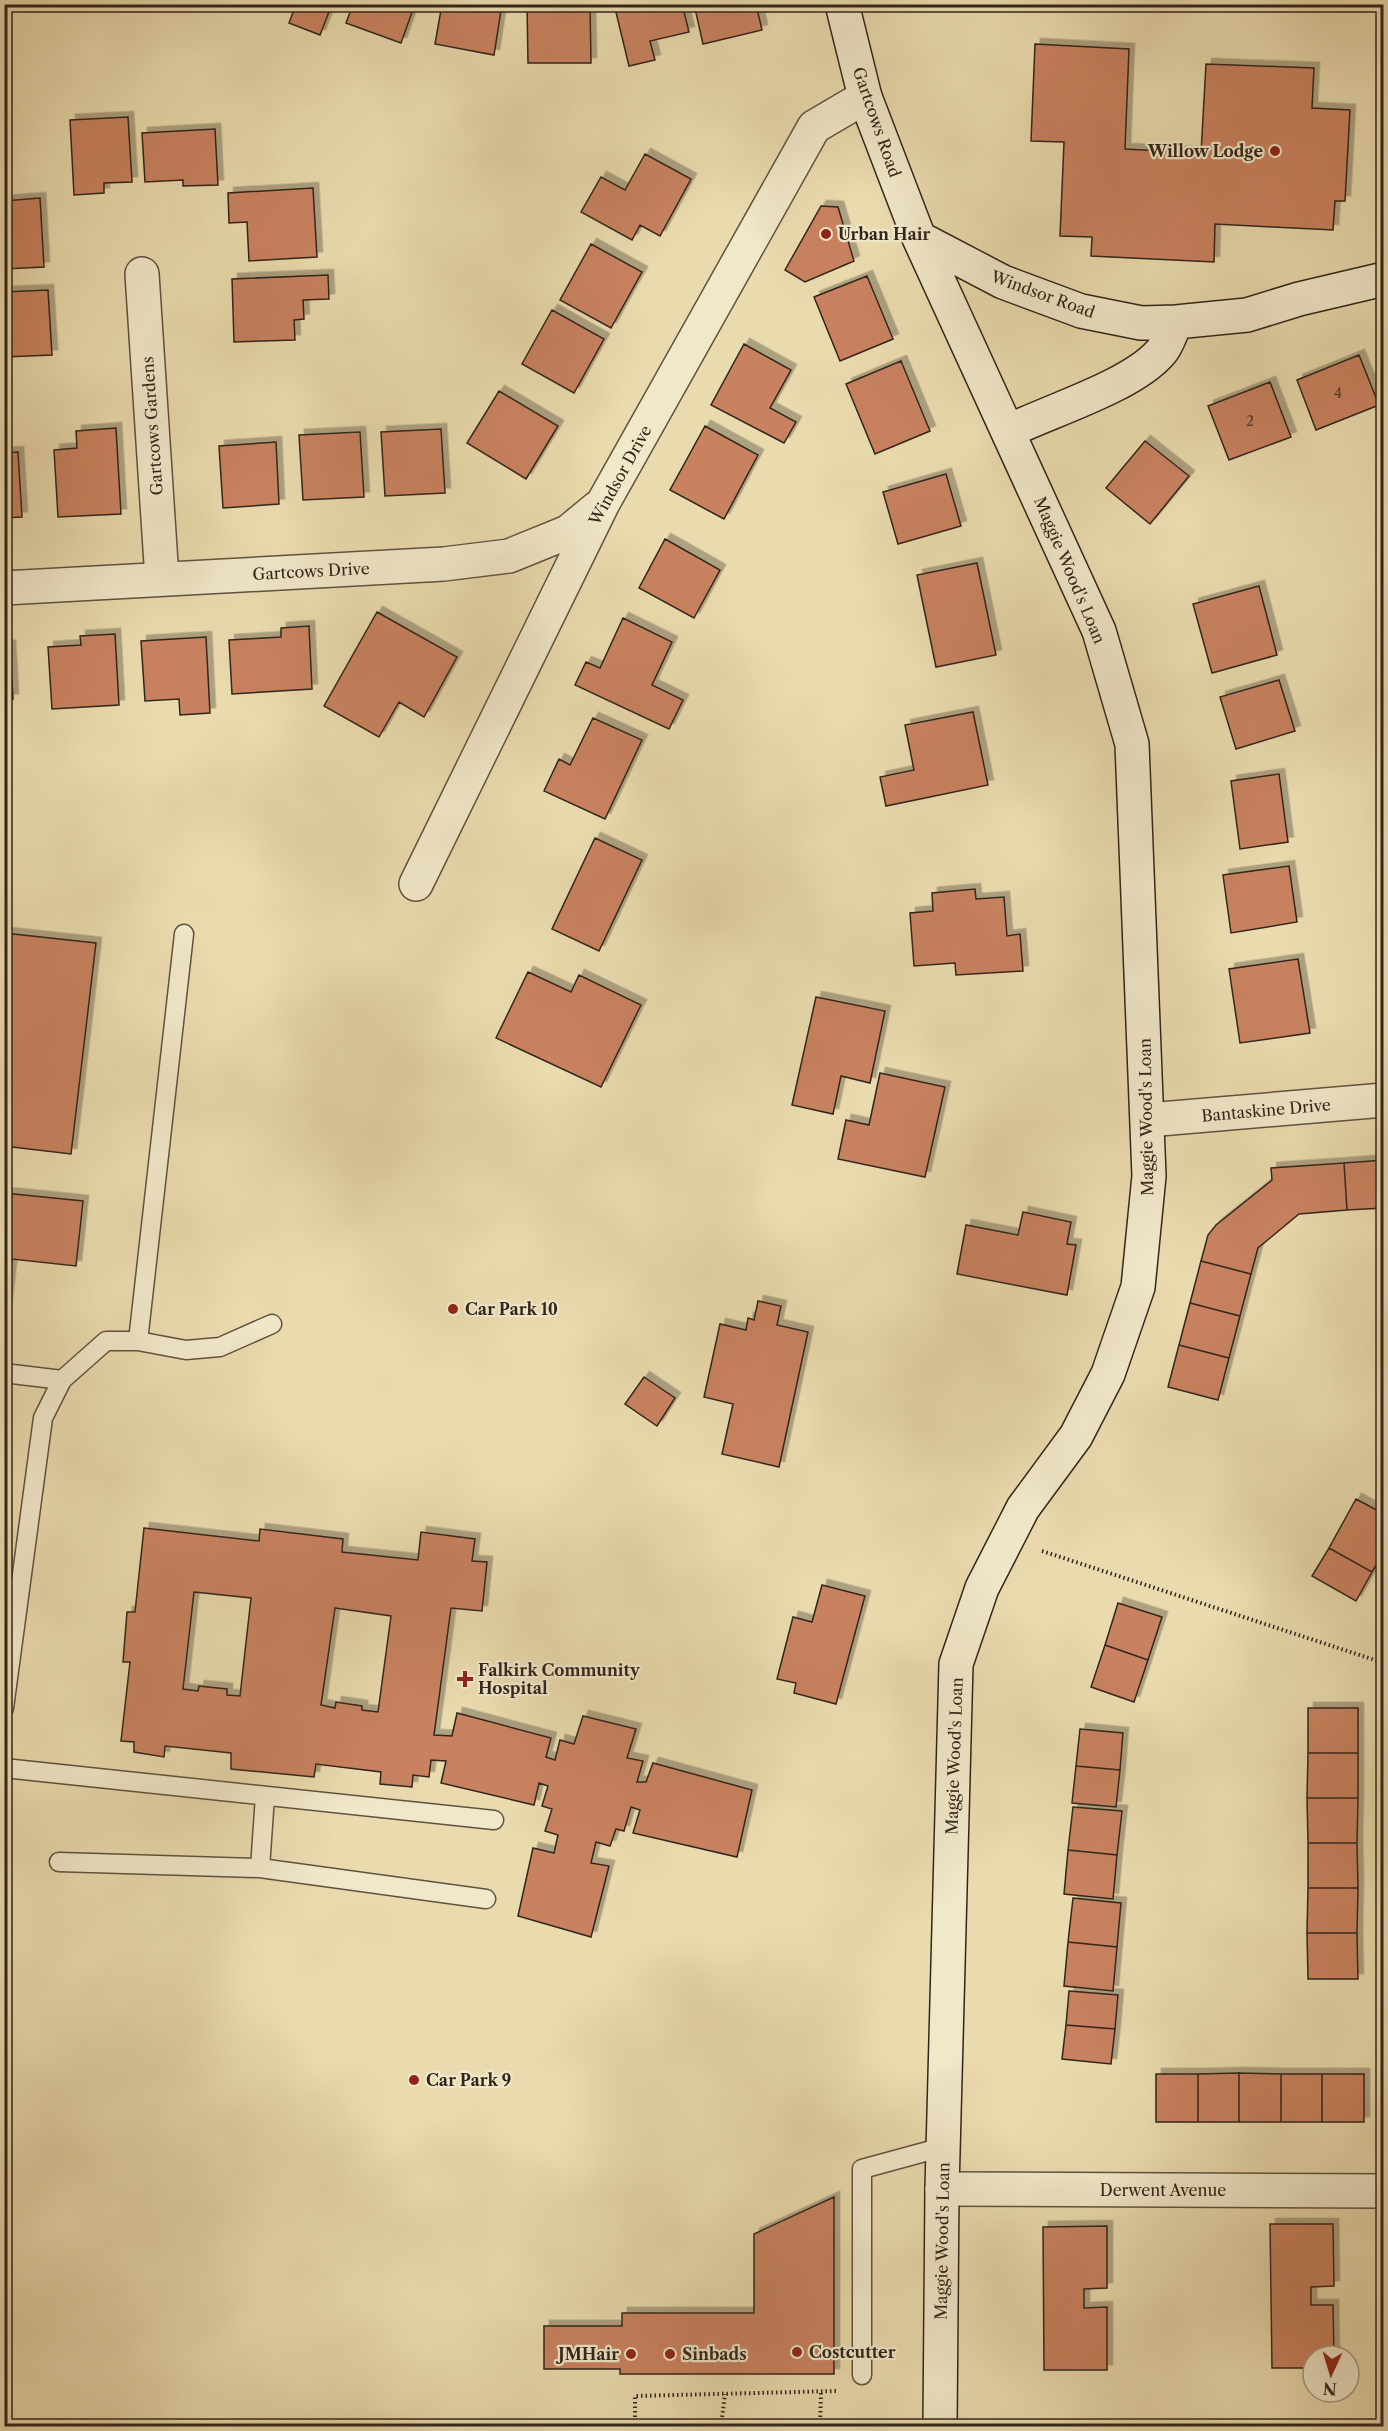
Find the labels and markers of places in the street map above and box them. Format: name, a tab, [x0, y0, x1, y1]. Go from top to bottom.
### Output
place label: Willow Lodge	[1147, 141, 1263, 161]
marker: Willow Lodge	[1268, 144, 1282, 158]
place label: Urban Hair	[838, 224, 931, 244]
marker: Urban Hair	[819, 227, 833, 241]
place label: Car Park 10	[465, 1299, 558, 1319]
marker: Car Park 10	[446, 1302, 460, 1316]
place label: Falkirk Community Hospital	[478, 1660, 641, 1698]
marker: Falkirk Community Hospital	[456, 1670, 474, 1688]
place label: Car Park 9	[426, 2070, 511, 2090]
marker: Car Park 9	[407, 2073, 421, 2087]
place label: Costcutter	[809, 2342, 896, 2362]
place label: JMHair	[555, 2344, 619, 2364]
place label: Sinbads	[682, 2344, 747, 2364]
marker: Costcutter	[790, 2345, 804, 2359]
marker: JMHair	[624, 2347, 638, 2361]
marker: Sinbads	[663, 2347, 677, 2361]

